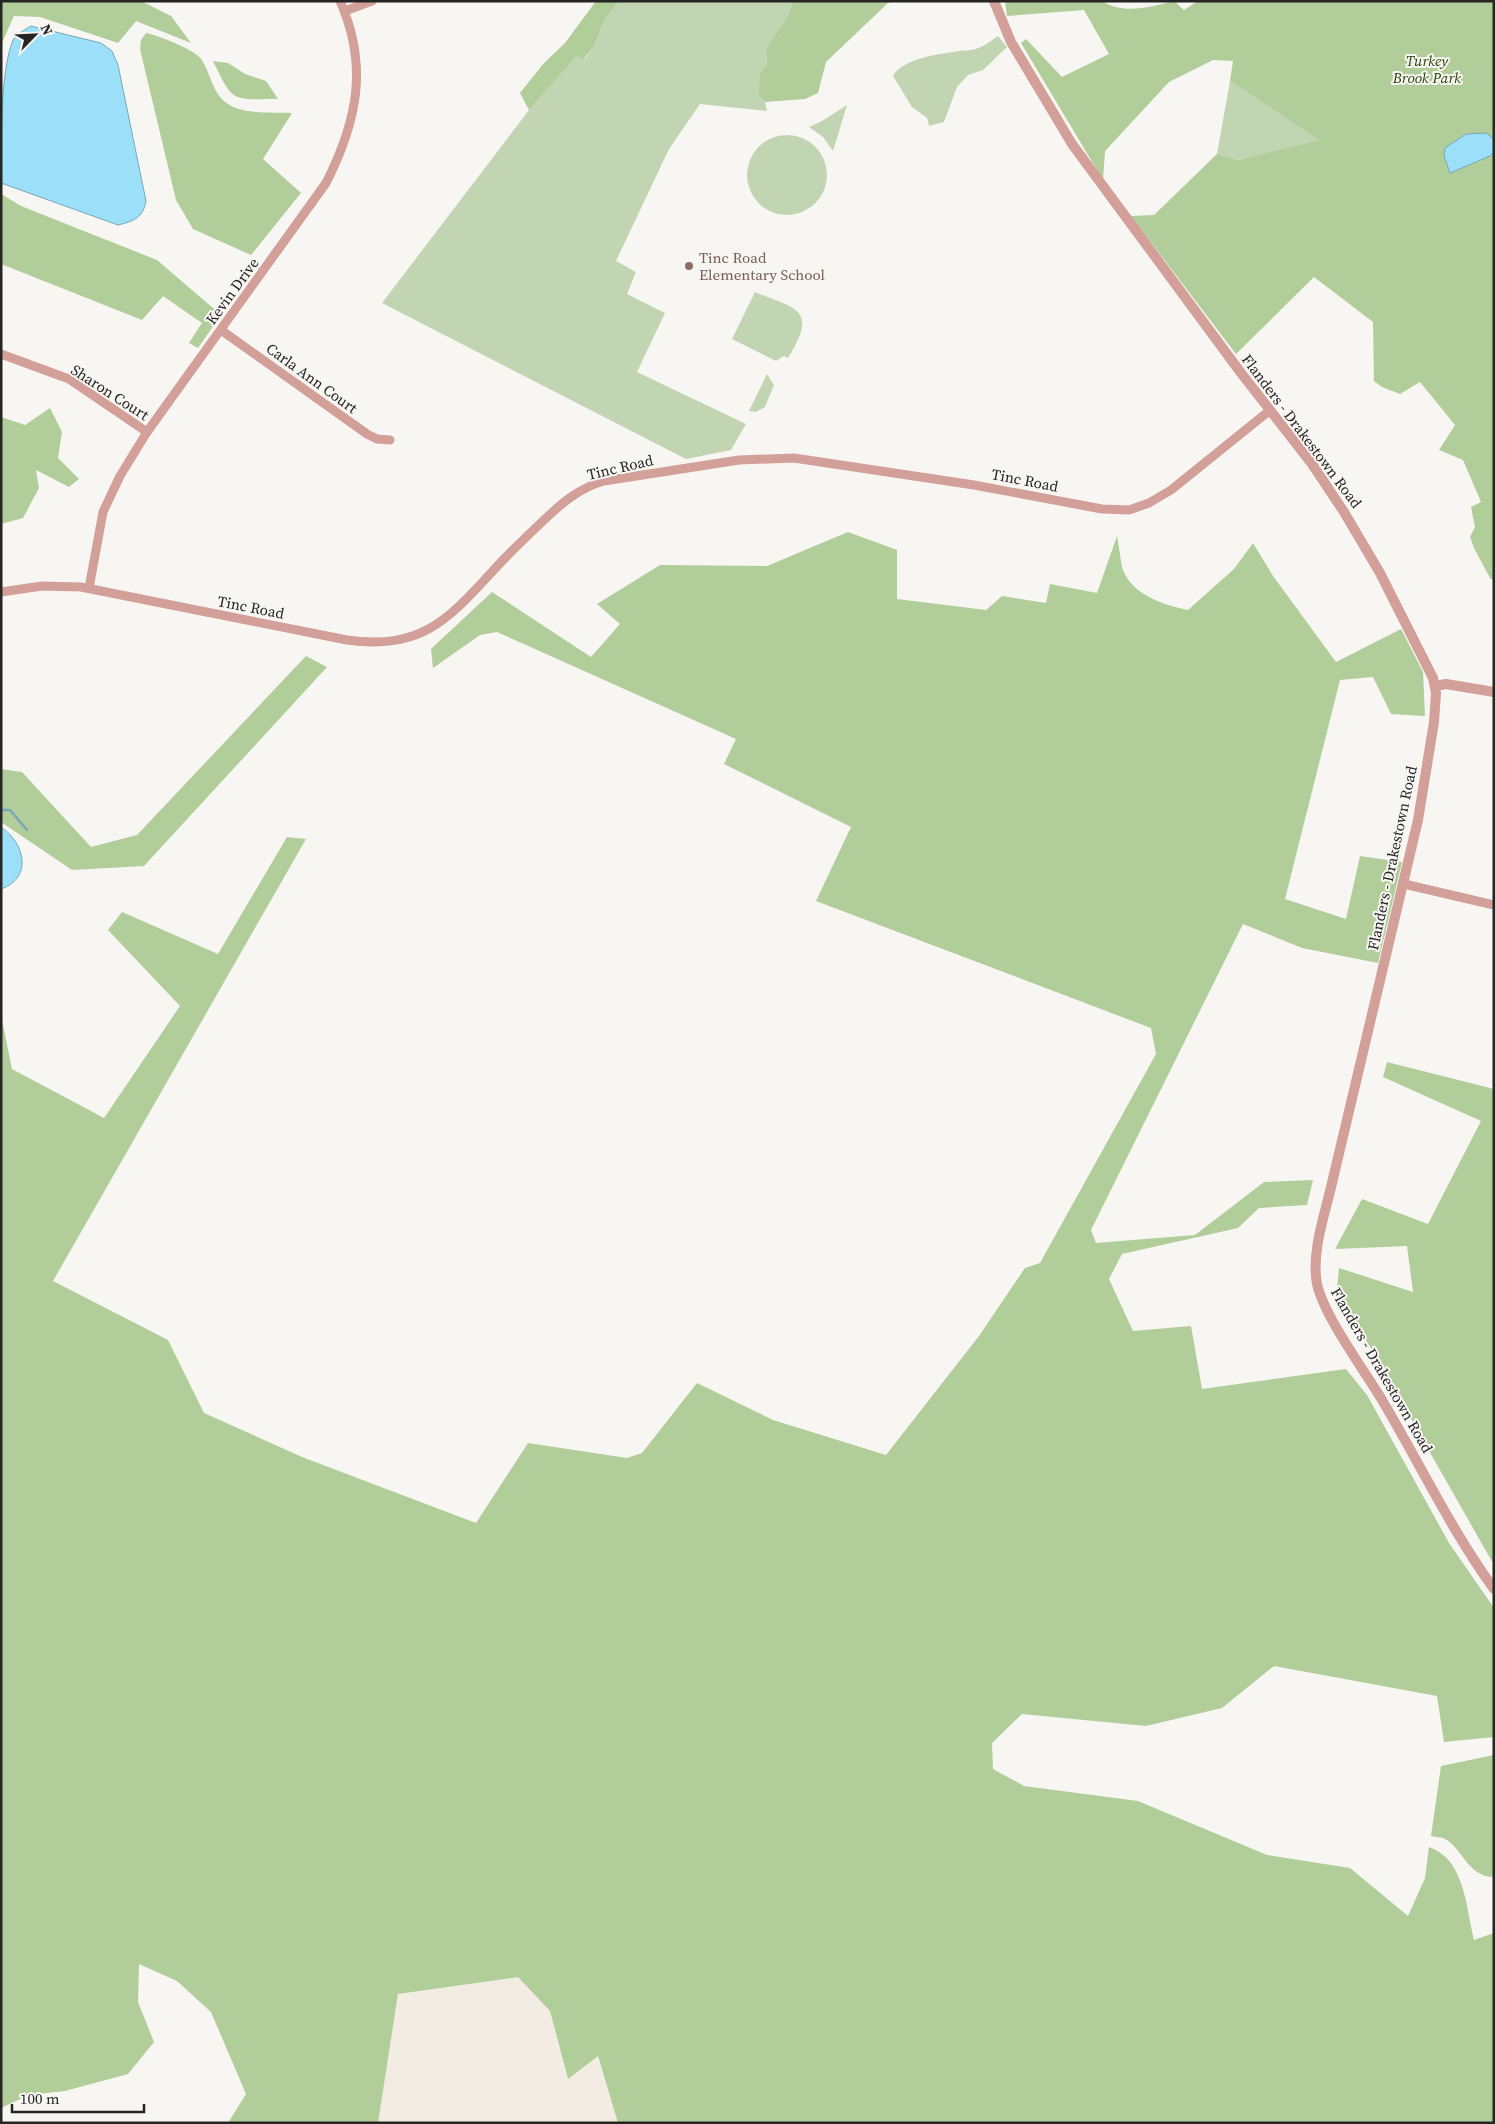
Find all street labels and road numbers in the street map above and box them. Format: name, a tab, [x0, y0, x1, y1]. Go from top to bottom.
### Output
street label: Kevin Drive	[201, 253, 264, 329]
street label: Carla Ann Court	[262, 338, 362, 418]
street label: Flanders - Drakestown Road	[1237, 350, 1367, 513]
street label: Sharon Court	[67, 359, 153, 425]
street label: Tinc Road	[585, 449, 656, 485]
street label: Tinc Road	[990, 463, 1061, 497]
street label: Tinc Road	[216, 590, 287, 624]
street label: Flanders - Drakestown Road	[1362, 763, 1422, 952]
street label: Flanders - Drakestown Road	[1326, 1283, 1438, 1457]

